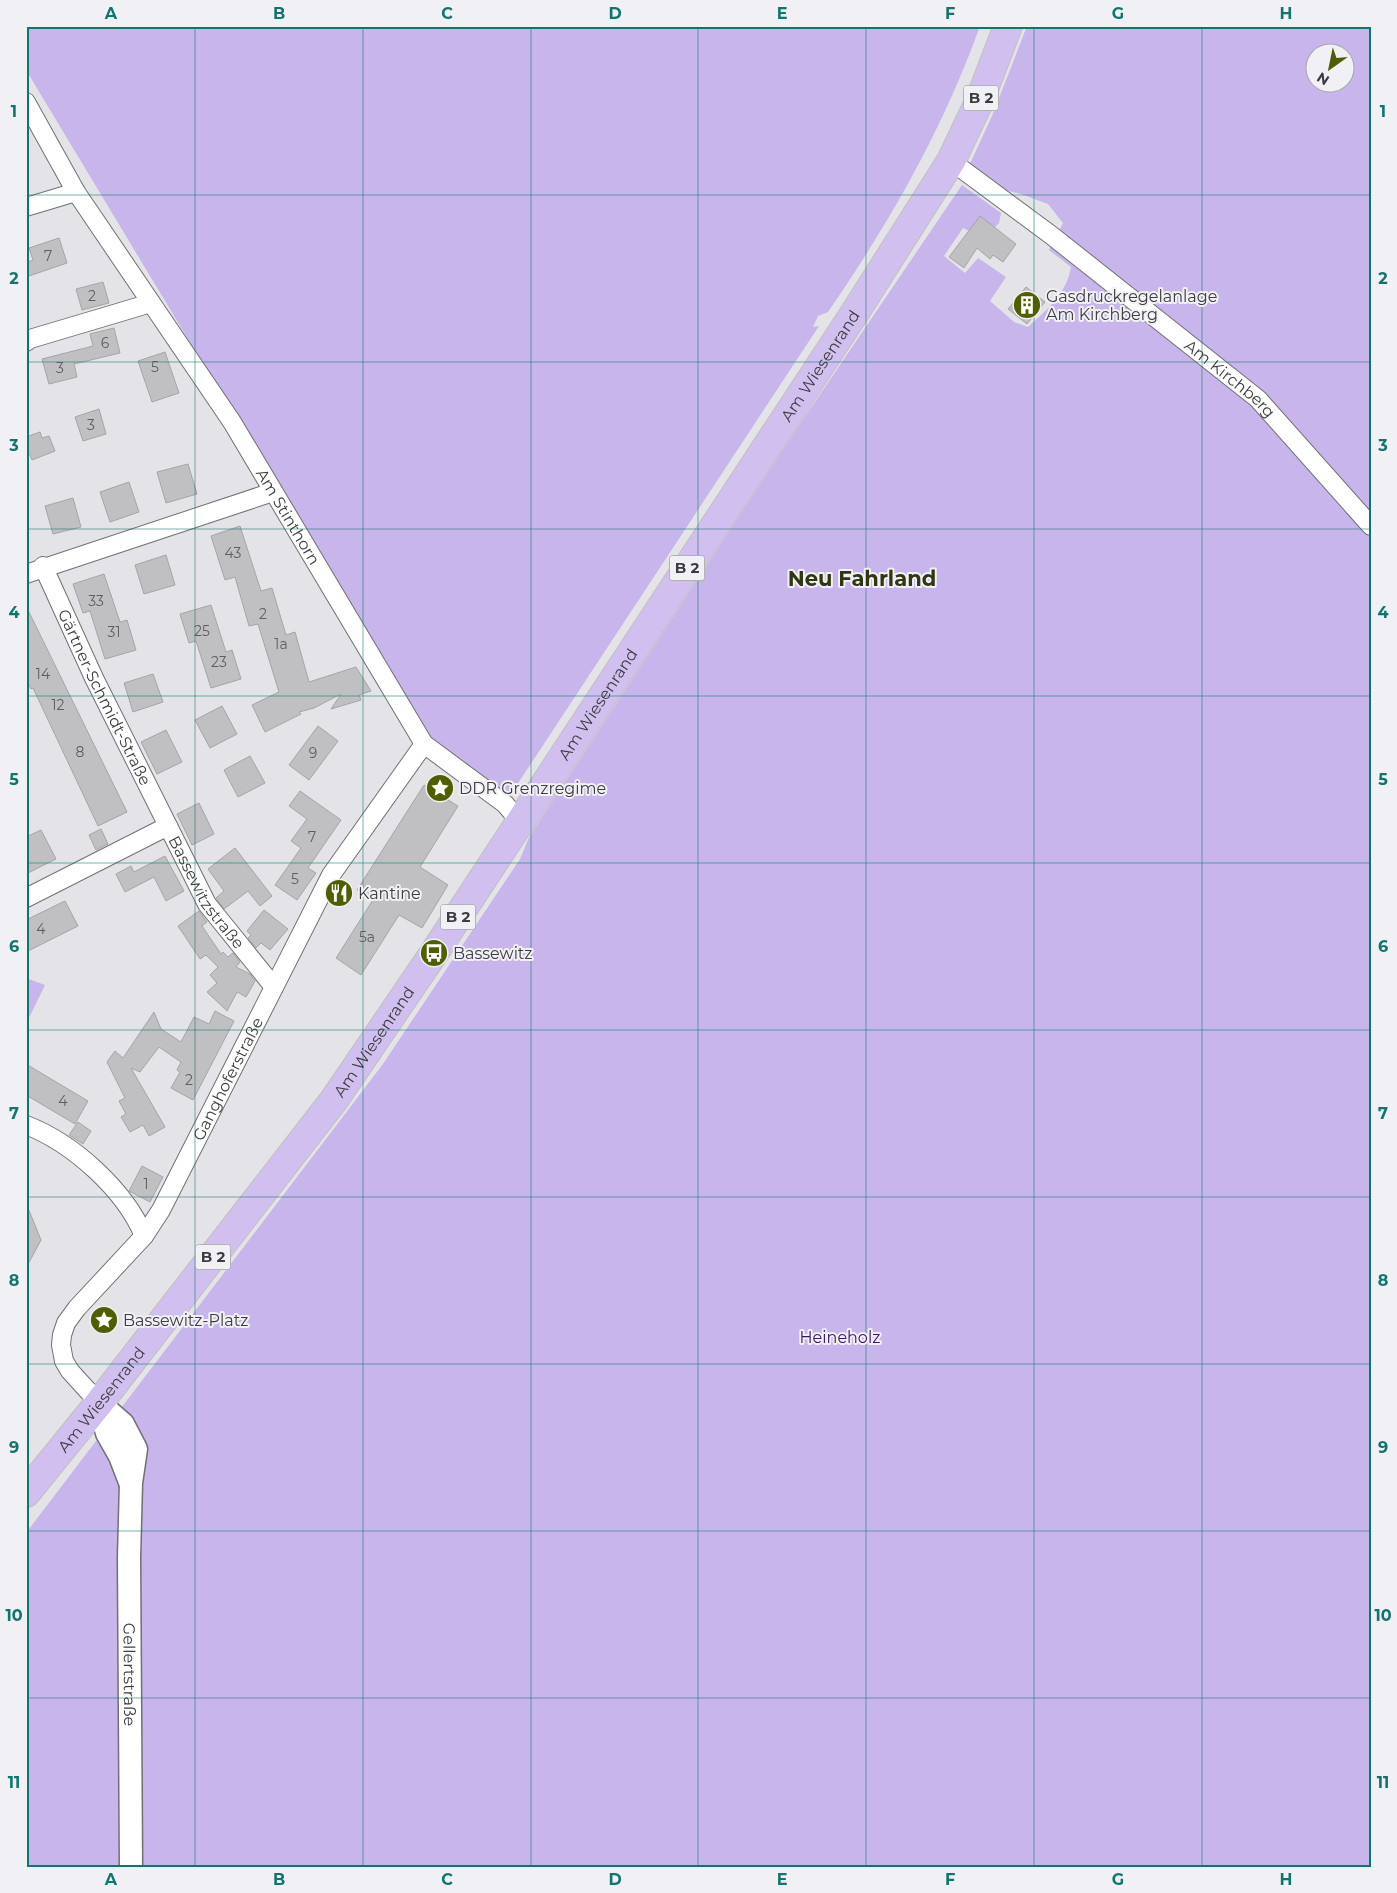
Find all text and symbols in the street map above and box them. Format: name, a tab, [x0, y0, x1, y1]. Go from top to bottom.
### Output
text: A	[104, 4, 118, 23]
text: B	[273, 4, 285, 23]
text: C	[441, 4, 453, 23]
text: D	[608, 4, 622, 23]
text: E	[777, 4, 787, 23]
text: F	[945, 4, 955, 23]
text: G	[1112, 4, 1124, 23]
text: H	[1280, 4, 1292, 23]
north arrow	[1304, 42, 1354, 92]
text: N	[1313, 68, 1333, 90]
road number: B 2	[964, 86, 998, 110]
text: 1	[11, 102, 17, 121]
text: 1	[1380, 102, 1386, 121]
house number: 7	[44, 247, 52, 265]
text: 2	[9, 269, 19, 288]
text: 2	[1378, 269, 1388, 288]
house number: 2	[88, 287, 96, 305]
place label: Gasdruckregelanlage Am Kirchberg	[1046, 287, 1217, 324]
building icon: Gasdruckregelanlage Am Kirchberg	[1012, 290, 1042, 320]
street label: Am Wiesenrand	[777, 307, 864, 425]
house number: 6	[101, 334, 110, 352]
street label: Am Kirchberg	[1181, 336, 1279, 422]
house number: 5	[151, 358, 159, 376]
house number: 3	[56, 359, 64, 377]
house number: 3	[87, 416, 95, 434]
text: 3	[8, 436, 19, 455]
text: 3	[1377, 436, 1388, 455]
street label: Am Stinthorn	[252, 465, 324, 568]
house number: 43	[225, 544, 242, 562]
road number: B 2	[670, 556, 704, 580]
district label: Neu Fahrland	[788, 566, 936, 591]
house number: 33	[88, 592, 104, 610]
text: 4	[8, 603, 20, 622]
text: 4	[1377, 603, 1389, 622]
house number: 2	[259, 605, 267, 623]
street label: Gärtner-Schmidt-Straße	[54, 606, 155, 789]
house number: 25	[194, 622, 210, 640]
house number: 31	[108, 623, 120, 641]
house number: 1a	[274, 635, 288, 653]
street label: Am Wiesenrand	[555, 645, 641, 764]
house number: 23	[211, 653, 227, 671]
house number: 14	[36, 665, 51, 683]
house number: 12	[51, 696, 65, 714]
house number: 8	[76, 743, 85, 761]
house number: 9	[309, 744, 317, 762]
text: 5	[9, 770, 19, 789]
text: 5	[1378, 770, 1388, 789]
place icon: DDR Grenzregime	[425, 773, 455, 803]
place label: DDR Grenzregime	[459, 779, 606, 798]
house number: 7	[308, 828, 316, 846]
street label: Bassewitzstraße	[164, 833, 248, 953]
house number: 5	[291, 870, 299, 888]
restaurant icon: Kantine	[324, 878, 354, 908]
place label: Kantine	[358, 884, 421, 903]
road number: B 2	[440, 904, 476, 930]
house number: 4	[36, 920, 46, 938]
house number: 5a	[359, 928, 375, 946]
text: 6	[9, 937, 19, 956]
text: 6	[1378, 937, 1388, 956]
bus stop icon: Bassewitz	[419, 938, 449, 968]
place label: Bassewitz	[453, 944, 533, 963]
street label: Am Wiesenrand	[330, 983, 418, 1101]
street label: Ganghoferstraße	[189, 1014, 267, 1144]
house number: 2	[185, 1071, 193, 1089]
house number: 4	[58, 1092, 68, 1110]
text: 7	[9, 1104, 19, 1123]
text: 7	[1378, 1104, 1388, 1123]
house number: 1	[143, 1175, 149, 1193]
road number: B 2	[196, 1244, 230, 1270]
text: 8	[9, 1271, 19, 1290]
text: 8	[1378, 1271, 1388, 1290]
place icon: Bassewitz-Platz	[89, 1305, 119, 1335]
place label: Bassewitz-Platz	[123, 1311, 248, 1330]
park label: Heineholz	[800, 1328, 880, 1347]
street label: Am Wiesenrand	[54, 1343, 149, 1456]
text: 9	[9, 1438, 19, 1457]
text: 9	[1378, 1438, 1388, 1457]
text: 10	[5, 1606, 23, 1625]
text: 10	[1374, 1606, 1392, 1625]
street label: Gellertstraße	[119, 1623, 139, 1726]
text: 11	[8, 1773, 20, 1792]
text: 11	[1377, 1773, 1389, 1792]
text: A	[104, 1870, 118, 1889]
text: B	[273, 1870, 285, 1889]
text: C	[441, 1870, 453, 1889]
text: D	[608, 1870, 622, 1889]
text: E	[777, 1870, 787, 1889]
text: F	[945, 1870, 955, 1889]
text: G	[1112, 1870, 1124, 1889]
text: H	[1280, 1870, 1292, 1889]

